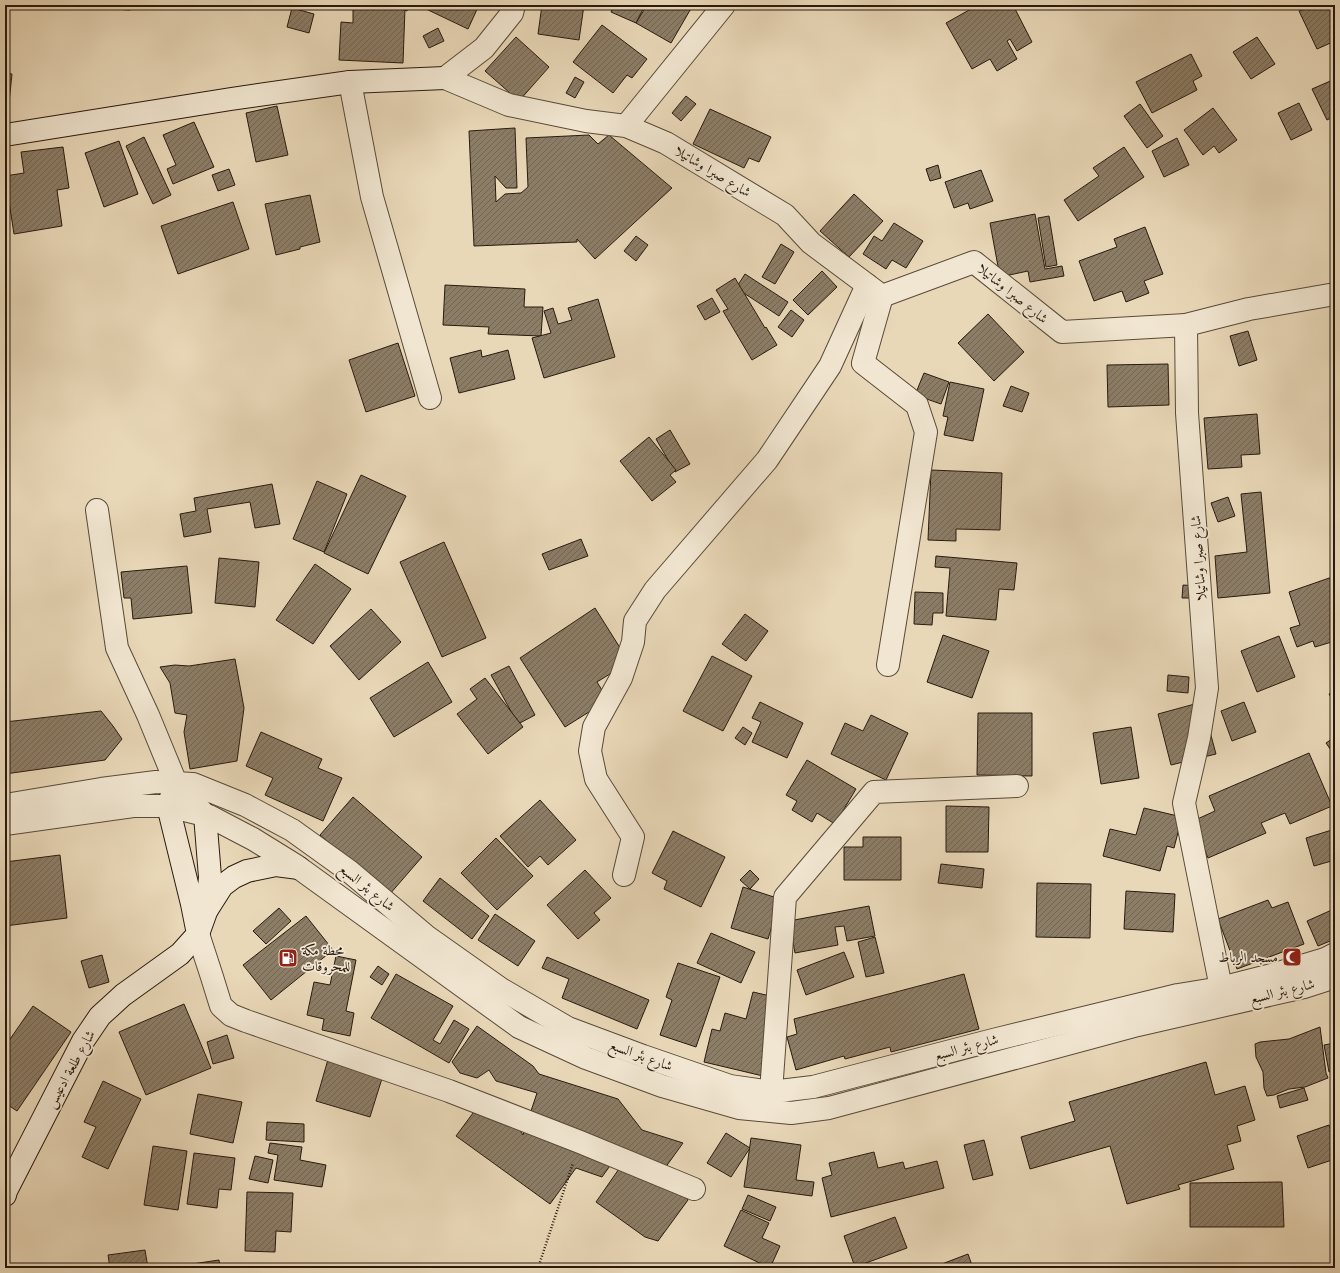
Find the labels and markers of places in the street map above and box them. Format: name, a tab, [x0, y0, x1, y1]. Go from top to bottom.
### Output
place label: محطة مكة للمحروقات	[301, 943, 350, 975]
mosque icon: مسجد الرباط	[1281, 946, 1303, 968]
fuel station icon: محطة مكة للمحروقات	[277, 947, 299, 969]
place label: مسجد الرباط	[1218, 950, 1278, 966]

